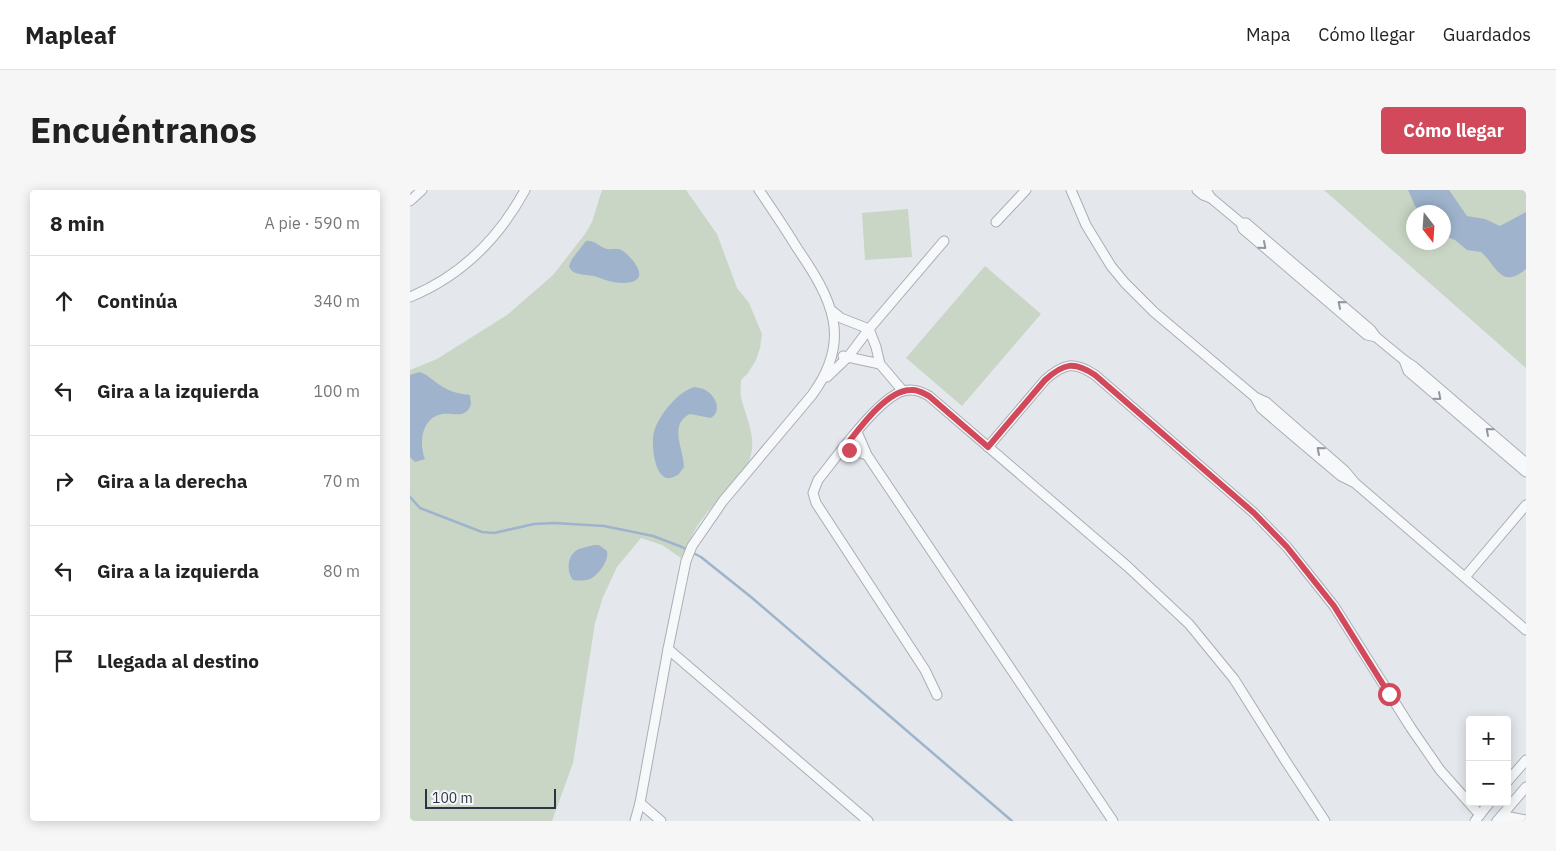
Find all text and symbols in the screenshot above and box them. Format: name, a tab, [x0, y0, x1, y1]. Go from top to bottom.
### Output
text: Mapleaf	[25, 19, 116, 51]
text: Mapa	[1246, 23, 1290, 46]
text: Cómo llegar	[1318, 23, 1415, 46]
text: Guardados	[1443, 23, 1531, 46]
text: Encuéntranos	[30, 107, 257, 153]
button: Cómo llegar	[1381, 107, 1526, 154]
north arrow	[1406, 205, 1451, 250]
text: 8 min	[50, 209, 105, 237]
text: A pie · 590 m	[265, 213, 360, 233]
one-way arrow	[1257, 240, 1266, 249]
icon: ahead	[50, 287, 78, 315]
text: Continúa	[97, 289, 178, 313]
text: 340 m	[313, 291, 360, 311]
one-way arrow	[1337, 301, 1346, 310]
icon: left	[50, 377, 78, 405]
text: Gira a la izquierda	[97, 379, 259, 403]
text: 100 m	[313, 381, 360, 401]
one-way arrow	[1433, 391, 1442, 400]
one-way arrow	[1486, 429, 1495, 437]
route end	[838, 439, 861, 462]
one-way arrow	[1317, 446, 1326, 455]
icon: right	[50, 467, 78, 495]
text: Gira a la derecha	[97, 469, 248, 493]
text: 70 m	[323, 471, 360, 491]
icon: left	[50, 557, 78, 585]
text: Gira a la izquierda	[97, 559, 259, 583]
text: 80 m	[323, 561, 360, 581]
icon: arrive	[50, 647, 78, 675]
text: Llegada al destino	[97, 649, 259, 673]
route start	[1378, 683, 1401, 706]
map controls	[1466, 716, 1511, 806]
button: +	[1466, 716, 1511, 761]
button: −	[1466, 761, 1511, 806]
scale bar	[425, 786, 556, 809]
text: 100 m	[432, 789, 473, 807]

